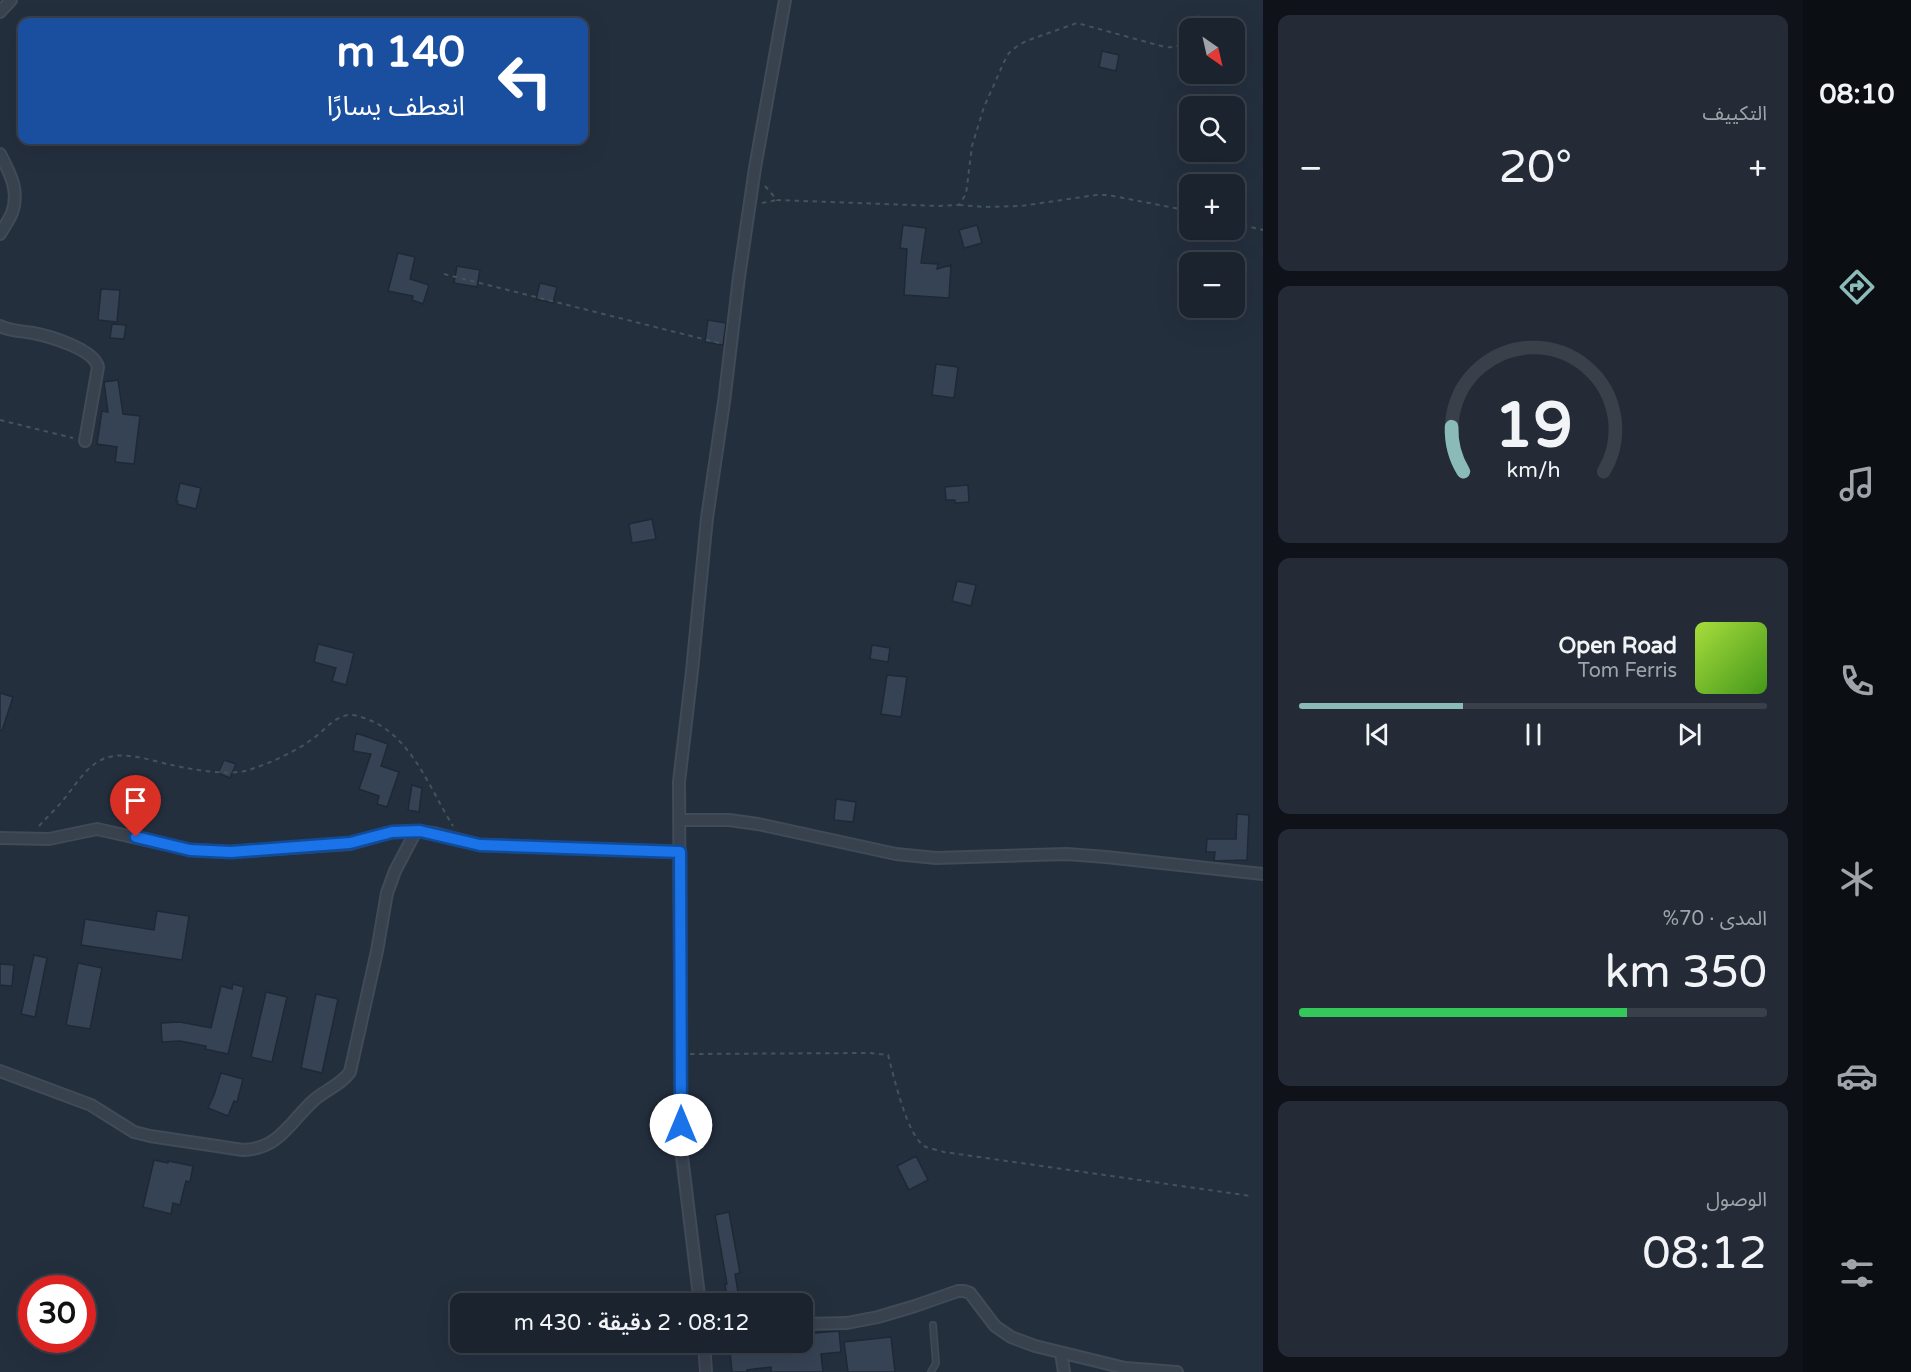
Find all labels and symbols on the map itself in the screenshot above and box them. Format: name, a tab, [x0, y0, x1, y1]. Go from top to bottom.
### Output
north arrow	[1179, 18, 1245, 84]
pin	[110, 775, 161, 837]
position arrow	[649, 1093, 713, 1157]
speed limit sign: 30	[18, 1275, 96, 1353]

